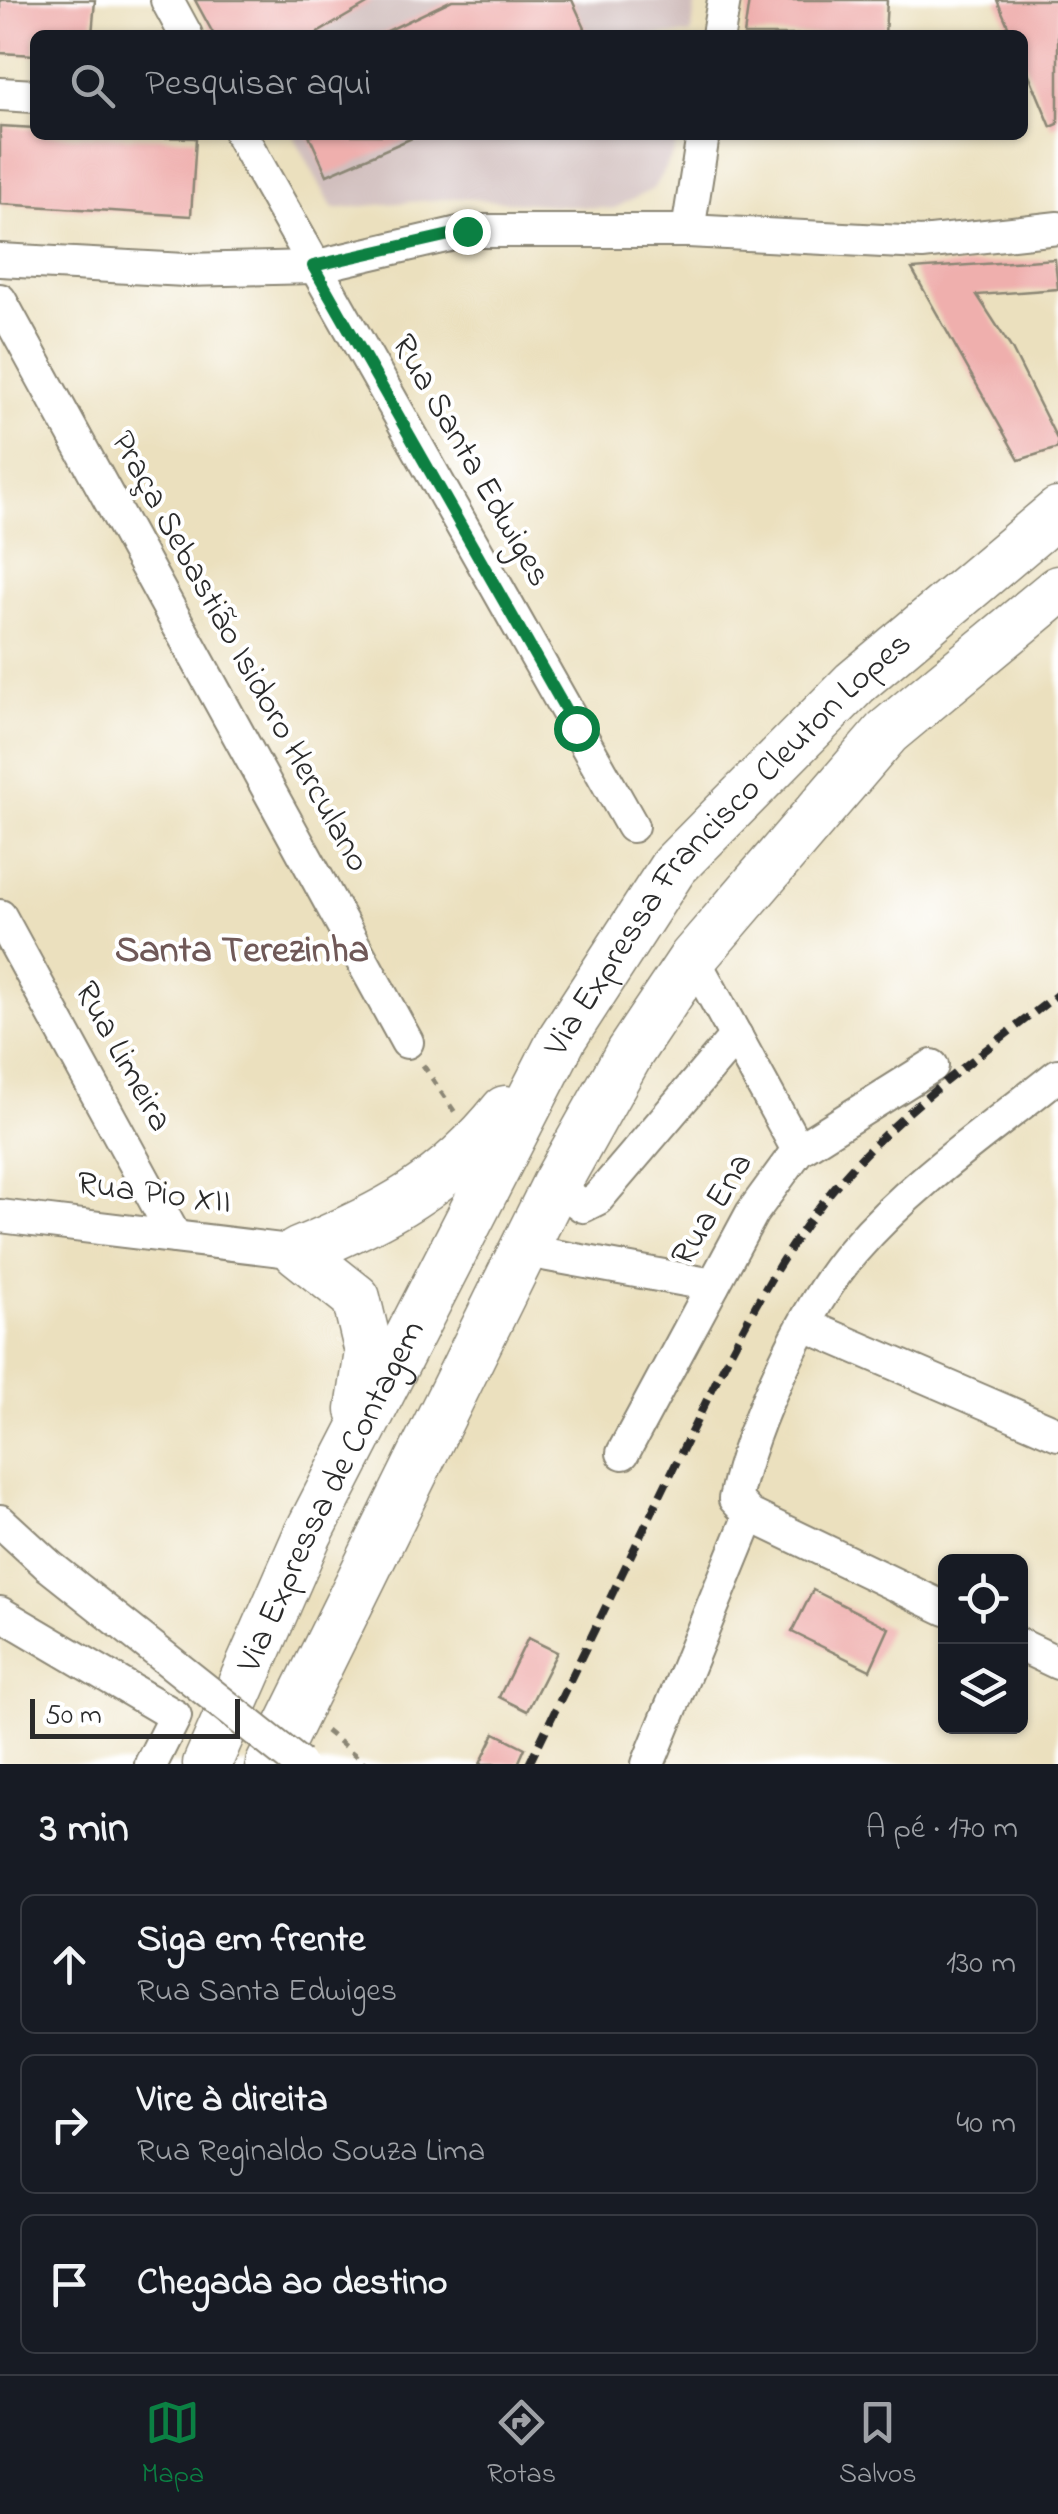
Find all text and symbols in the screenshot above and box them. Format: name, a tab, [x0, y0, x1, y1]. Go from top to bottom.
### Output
search box	[30, 30, 1028, 140]
text: Pesquisar aqui	[145, 57, 371, 113]
icon: search	[65, 58, 120, 113]
route end	[445, 209, 491, 255]
street label: Rua Santa Edwiges	[377, 325, 563, 597]
street label: Praça Sebastião Isidoro Herculano	[96, 422, 382, 882]
street label: Via Expressa Francisco Cleuton Lopes	[531, 620, 923, 1066]
route start	[554, 706, 600, 752]
district label: Santa Terezinha	[115, 924, 369, 980]
street label: Rua Limeira	[60, 972, 184, 1142]
street label: Rua Ena	[659, 1144, 767, 1276]
street label: Rua Pio XII	[74, 1159, 234, 1229]
street label: Via Expressa de Contagem	[224, 1312, 439, 1682]
map controls	[938, 1554, 1028, 1734]
button: locate	[938, 1554, 1028, 1644]
button: layers	[938, 1644, 1028, 1734]
scale bar	[30, 1694, 240, 1738]
text: 50 m	[45, 1696, 102, 1737]
text: 3 min	[40, 1799, 129, 1860]
text: A pé · 170 m	[866, 1806, 1018, 1853]
text: Siga em frente	[137, 1913, 365, 1969]
icon: ahead	[42, 1937, 97, 1992]
text: 130 m	[946, 1941, 1016, 1988]
text: Rua Santa Edwiges	[137, 1969, 397, 2016]
text: Vire à direita	[137, 2073, 328, 2129]
icon: right	[42, 2097, 97, 2152]
text: 40 m	[956, 2101, 1016, 2148]
text: Rua Reginaldo Souza Lima	[137, 2129, 485, 2176]
text: Chegada ao destino	[137, 2256, 448, 2312]
icon: arrive	[42, 2257, 97, 2312]
tab: Mapa	[142, 2395, 204, 2496]
tab: Rotas	[487, 2395, 556, 2496]
tab: Salvos	[839, 2395, 916, 2496]

